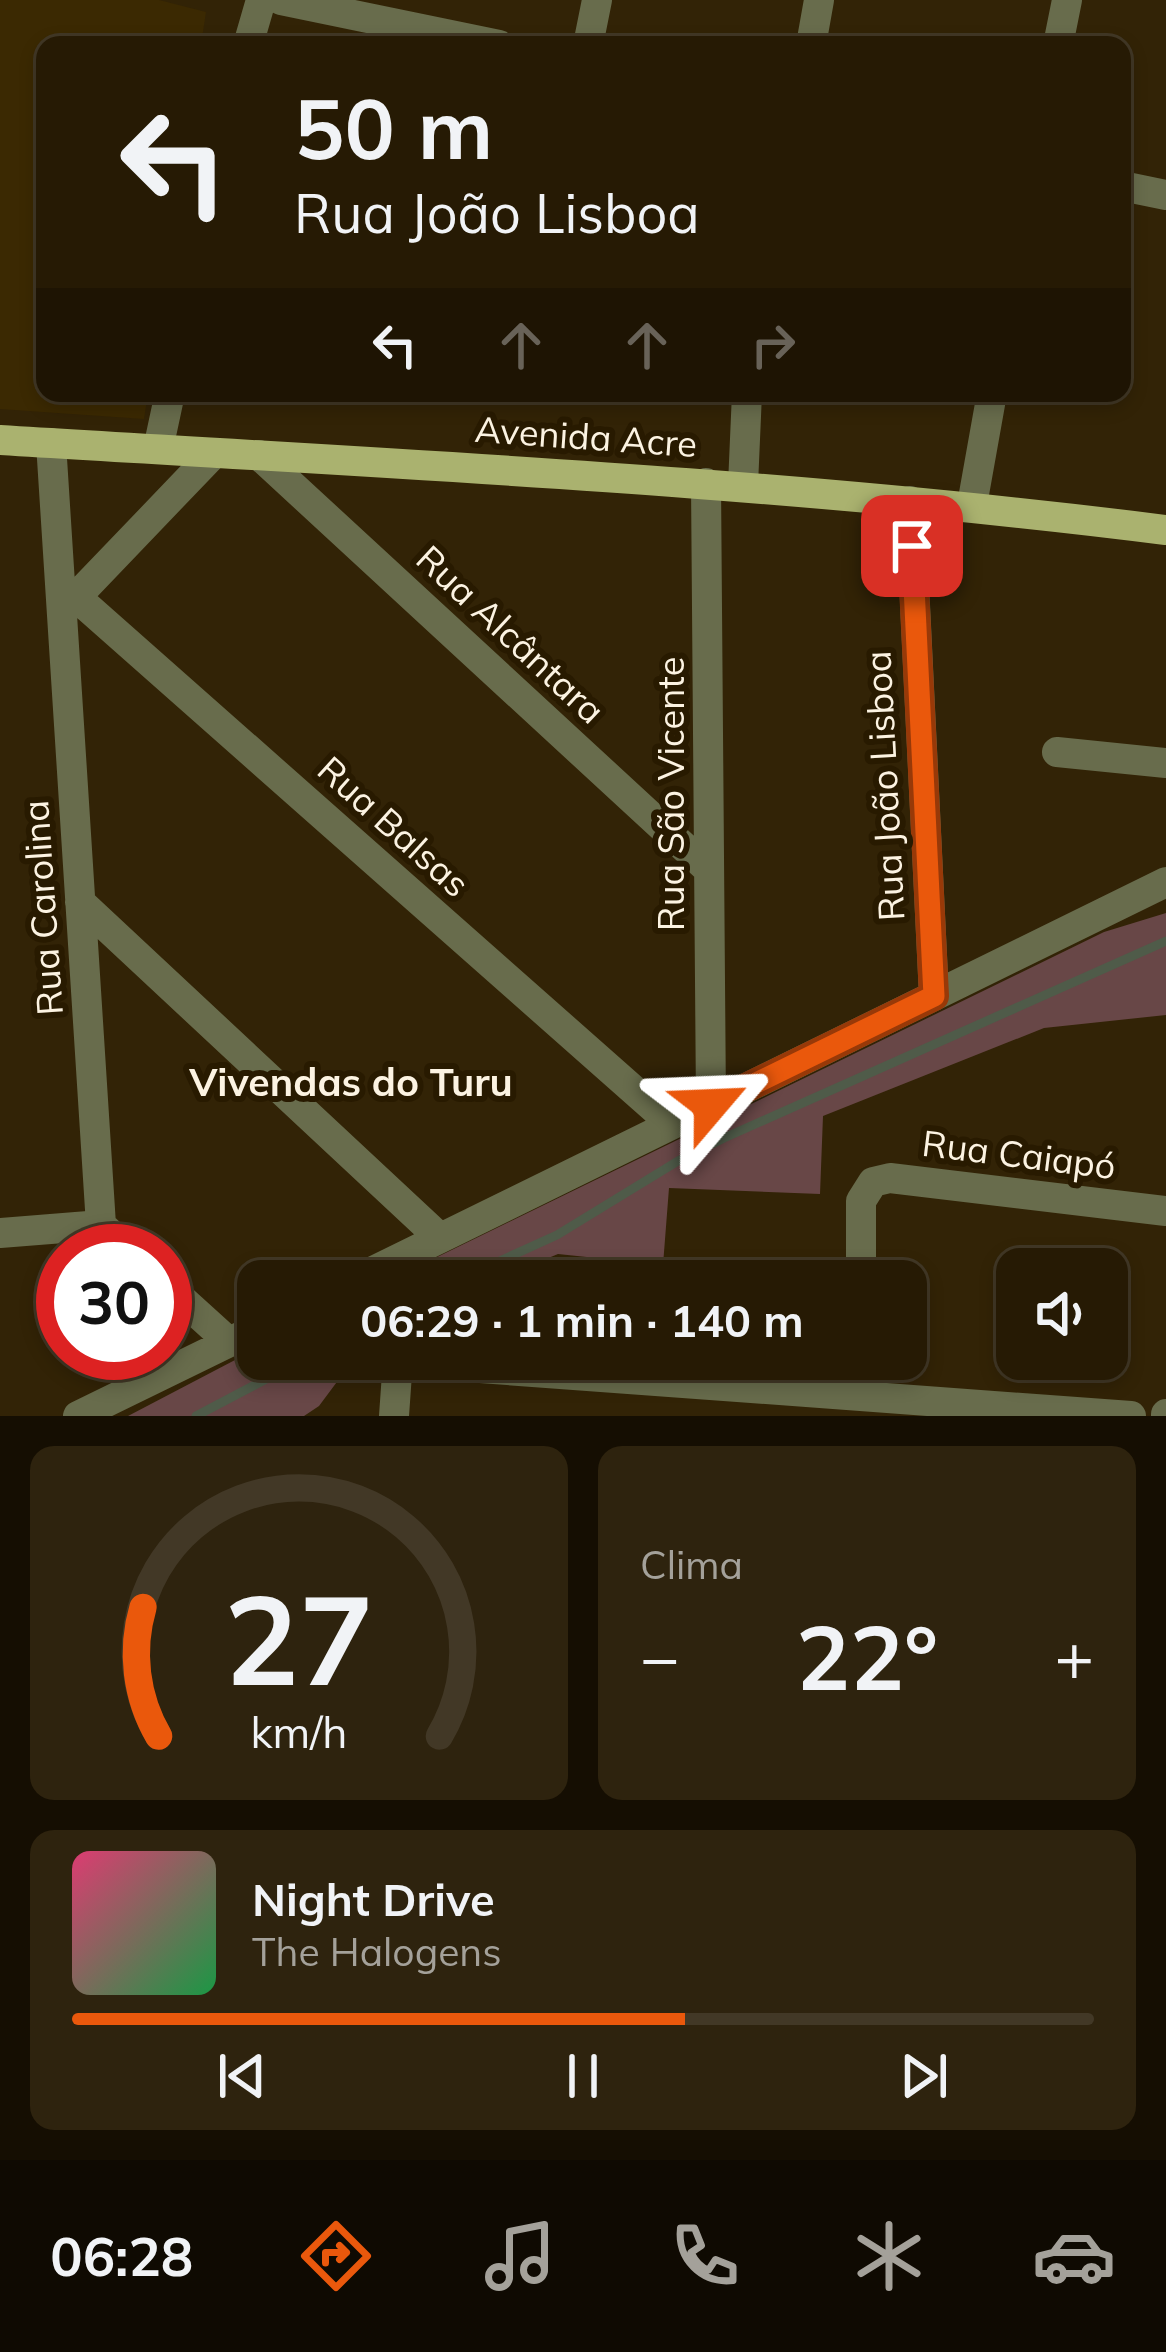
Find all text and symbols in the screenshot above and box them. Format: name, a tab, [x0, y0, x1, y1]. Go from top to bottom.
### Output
text: 50 m	[294, 75, 493, 180]
icon: left	[96, 84, 252, 240]
text: Rua João Lisboa	[294, 179, 700, 247]
icon: left	[362, 312, 428, 378]
icon: ahead	[488, 312, 554, 378]
icon: ahead	[614, 312, 680, 378]
icon: right	[740, 312, 806, 378]
street label: Avenida Acre	[473, 406, 699, 466]
pin	[861, 495, 963, 597]
icon: arrive	[879, 513, 945, 579]
street label: Rua Alcântara	[408, 535, 614, 733]
street label: Rua João Lisboa	[854, 650, 914, 922]
street label: Rua São Vicente	[648, 657, 693, 931]
street label: Rua Balsas	[309, 746, 479, 906]
street label: Rua Carolina	[12, 799, 72, 1017]
position arrow	[648, 1042, 774, 1168]
district label: Vivendas do Turu	[188, 1057, 513, 1106]
street label: Rua Caiapó	[920, 1120, 1118, 1188]
speed limit sign: 30	[36, 1224, 192, 1380]
map controls	[996, 1248, 1128, 1380]
button: sound	[996, 1248, 1128, 1380]
text: 06:29 · 1 min · 140 m	[360, 1292, 804, 1348]
text: Clima	[640, 1540, 743, 1589]
text: 27	[224, 1560, 374, 1716]
text: 22°	[796, 1600, 938, 1713]
text: −	[640, 1615, 680, 1698]
text: +	[1054, 1615, 1094, 1698]
text: km/h	[250, 1705, 348, 1759]
text: Night Drive	[252, 1871, 495, 1927]
text: The Halogens	[252, 1927, 502, 1976]
icon: previous	[209, 2043, 275, 2109]
icon: pause	[550, 2043, 616, 2109]
icon: next	[891, 2043, 957, 2109]
icon: directions	[294, 2214, 378, 2298]
icon: music	[478, 2214, 562, 2298]
icon: phone	[663, 2214, 747, 2298]
icon: climate	[847, 2214, 931, 2298]
icon: car	[1032, 2214, 1116, 2298]
text: 06:28	[50, 2222, 193, 2290]

